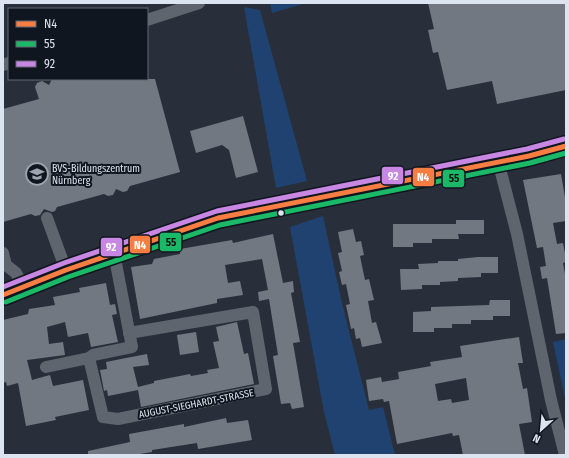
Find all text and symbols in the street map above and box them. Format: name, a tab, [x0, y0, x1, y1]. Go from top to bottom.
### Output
legend	[8, 8, 148, 80]
text: N4	[44, 17, 57, 31]
text: 55	[44, 37, 55, 51]
text: 92	[44, 57, 55, 71]
school or university icon: BVS-Bildungszentrum Nürnberg	[24, 161, 50, 187]
place label: BVS-Bildungszentrum Nürnberg	[52, 163, 140, 187]
line badge: 92	[381, 166, 404, 185]
line badge: N4	[412, 167, 435, 187]
line badge: 55	[442, 169, 465, 188]
text: 92	[388, 170, 398, 183]
text: N4	[417, 171, 429, 184]
text: 55	[449, 172, 460, 185]
unlabelled marker	[276, 208, 286, 218]
line badge: 55	[159, 232, 182, 252]
line badge: N4	[129, 235, 151, 254]
text: 55	[166, 236, 177, 249]
line badge: 92	[100, 237, 123, 257]
text: N4	[134, 239, 146, 252]
text: 92	[106, 241, 116, 254]
street label: AUGUST-SIEGHARDT-STRASSE	[138, 387, 255, 421]
north arrow	[521, 410, 561, 450]
text: N	[531, 431, 543, 446]

